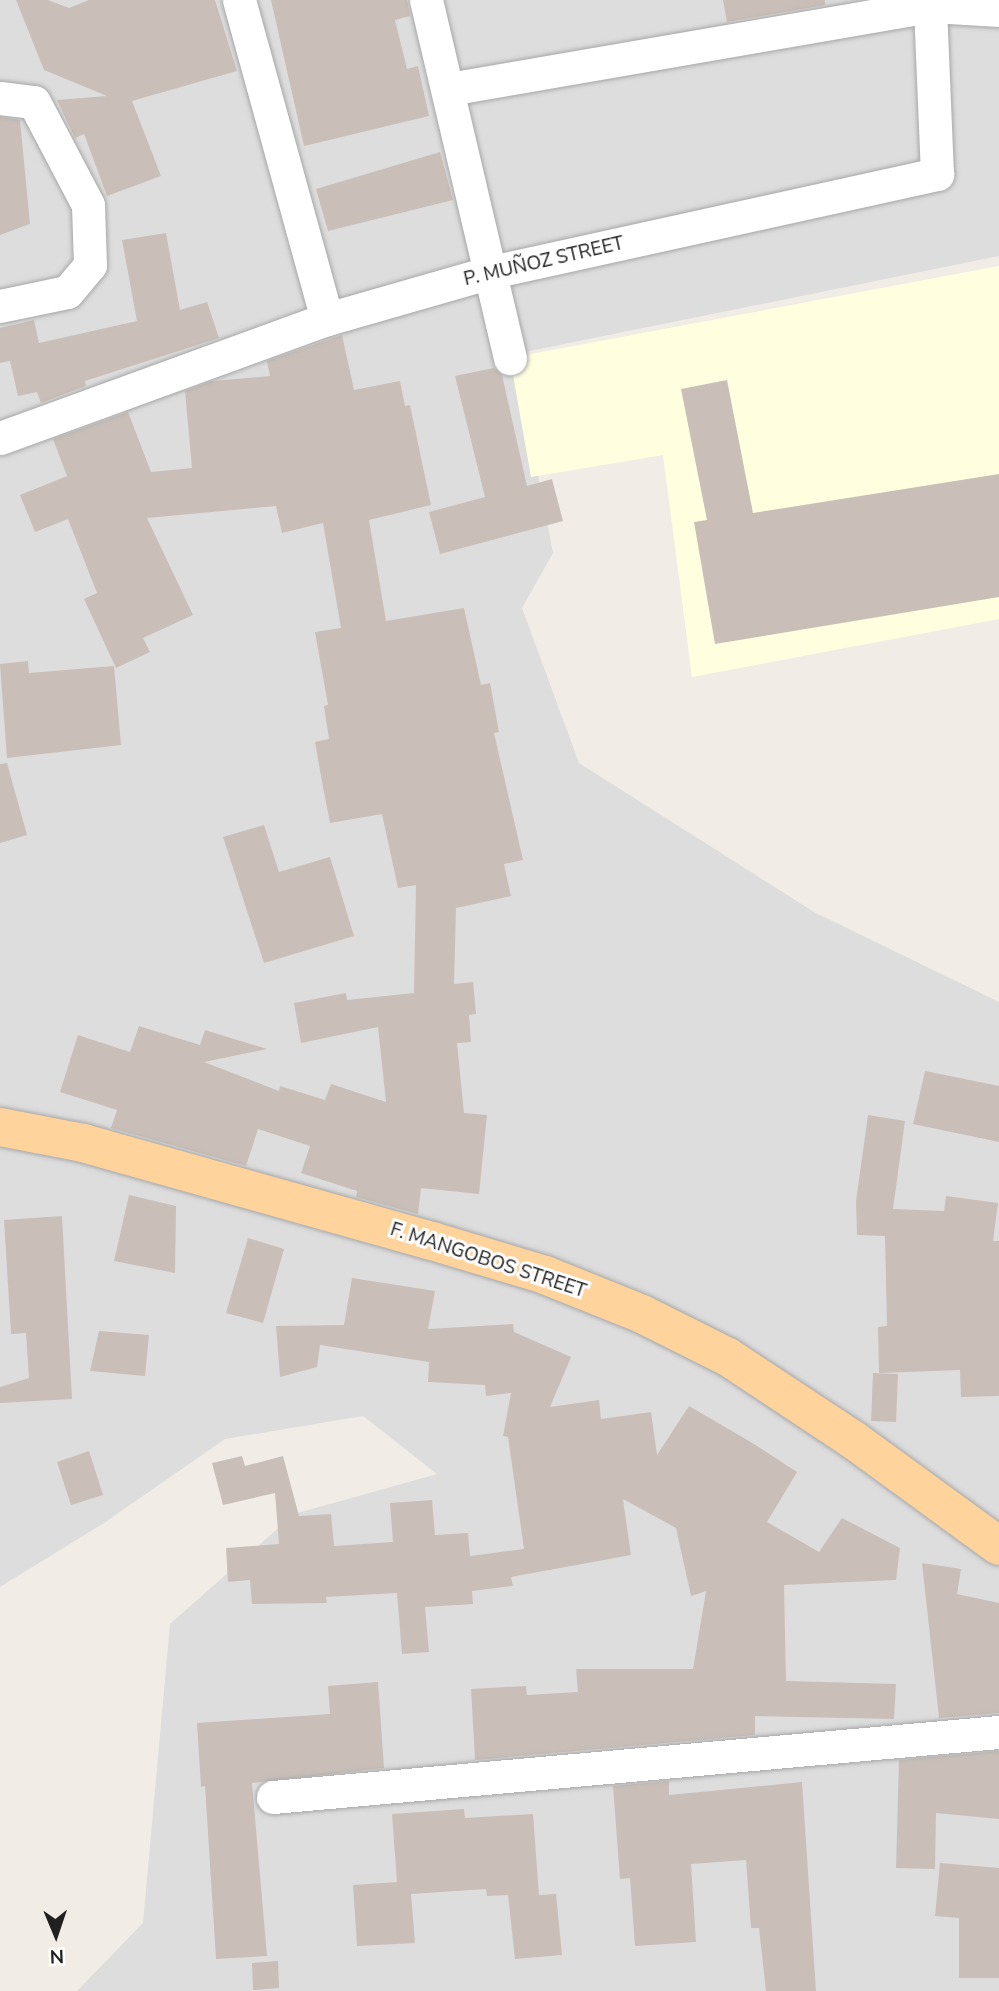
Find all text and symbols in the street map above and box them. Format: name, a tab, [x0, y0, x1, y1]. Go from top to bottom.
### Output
street label: P. MUÑOZ STREET	[462, 232, 626, 292]
street label: F. MANGOBOS STREET	[387, 1219, 589, 1303]
north arrow	[21, 1900, 91, 1970]
text: N	[49, 1943, 64, 1969]

